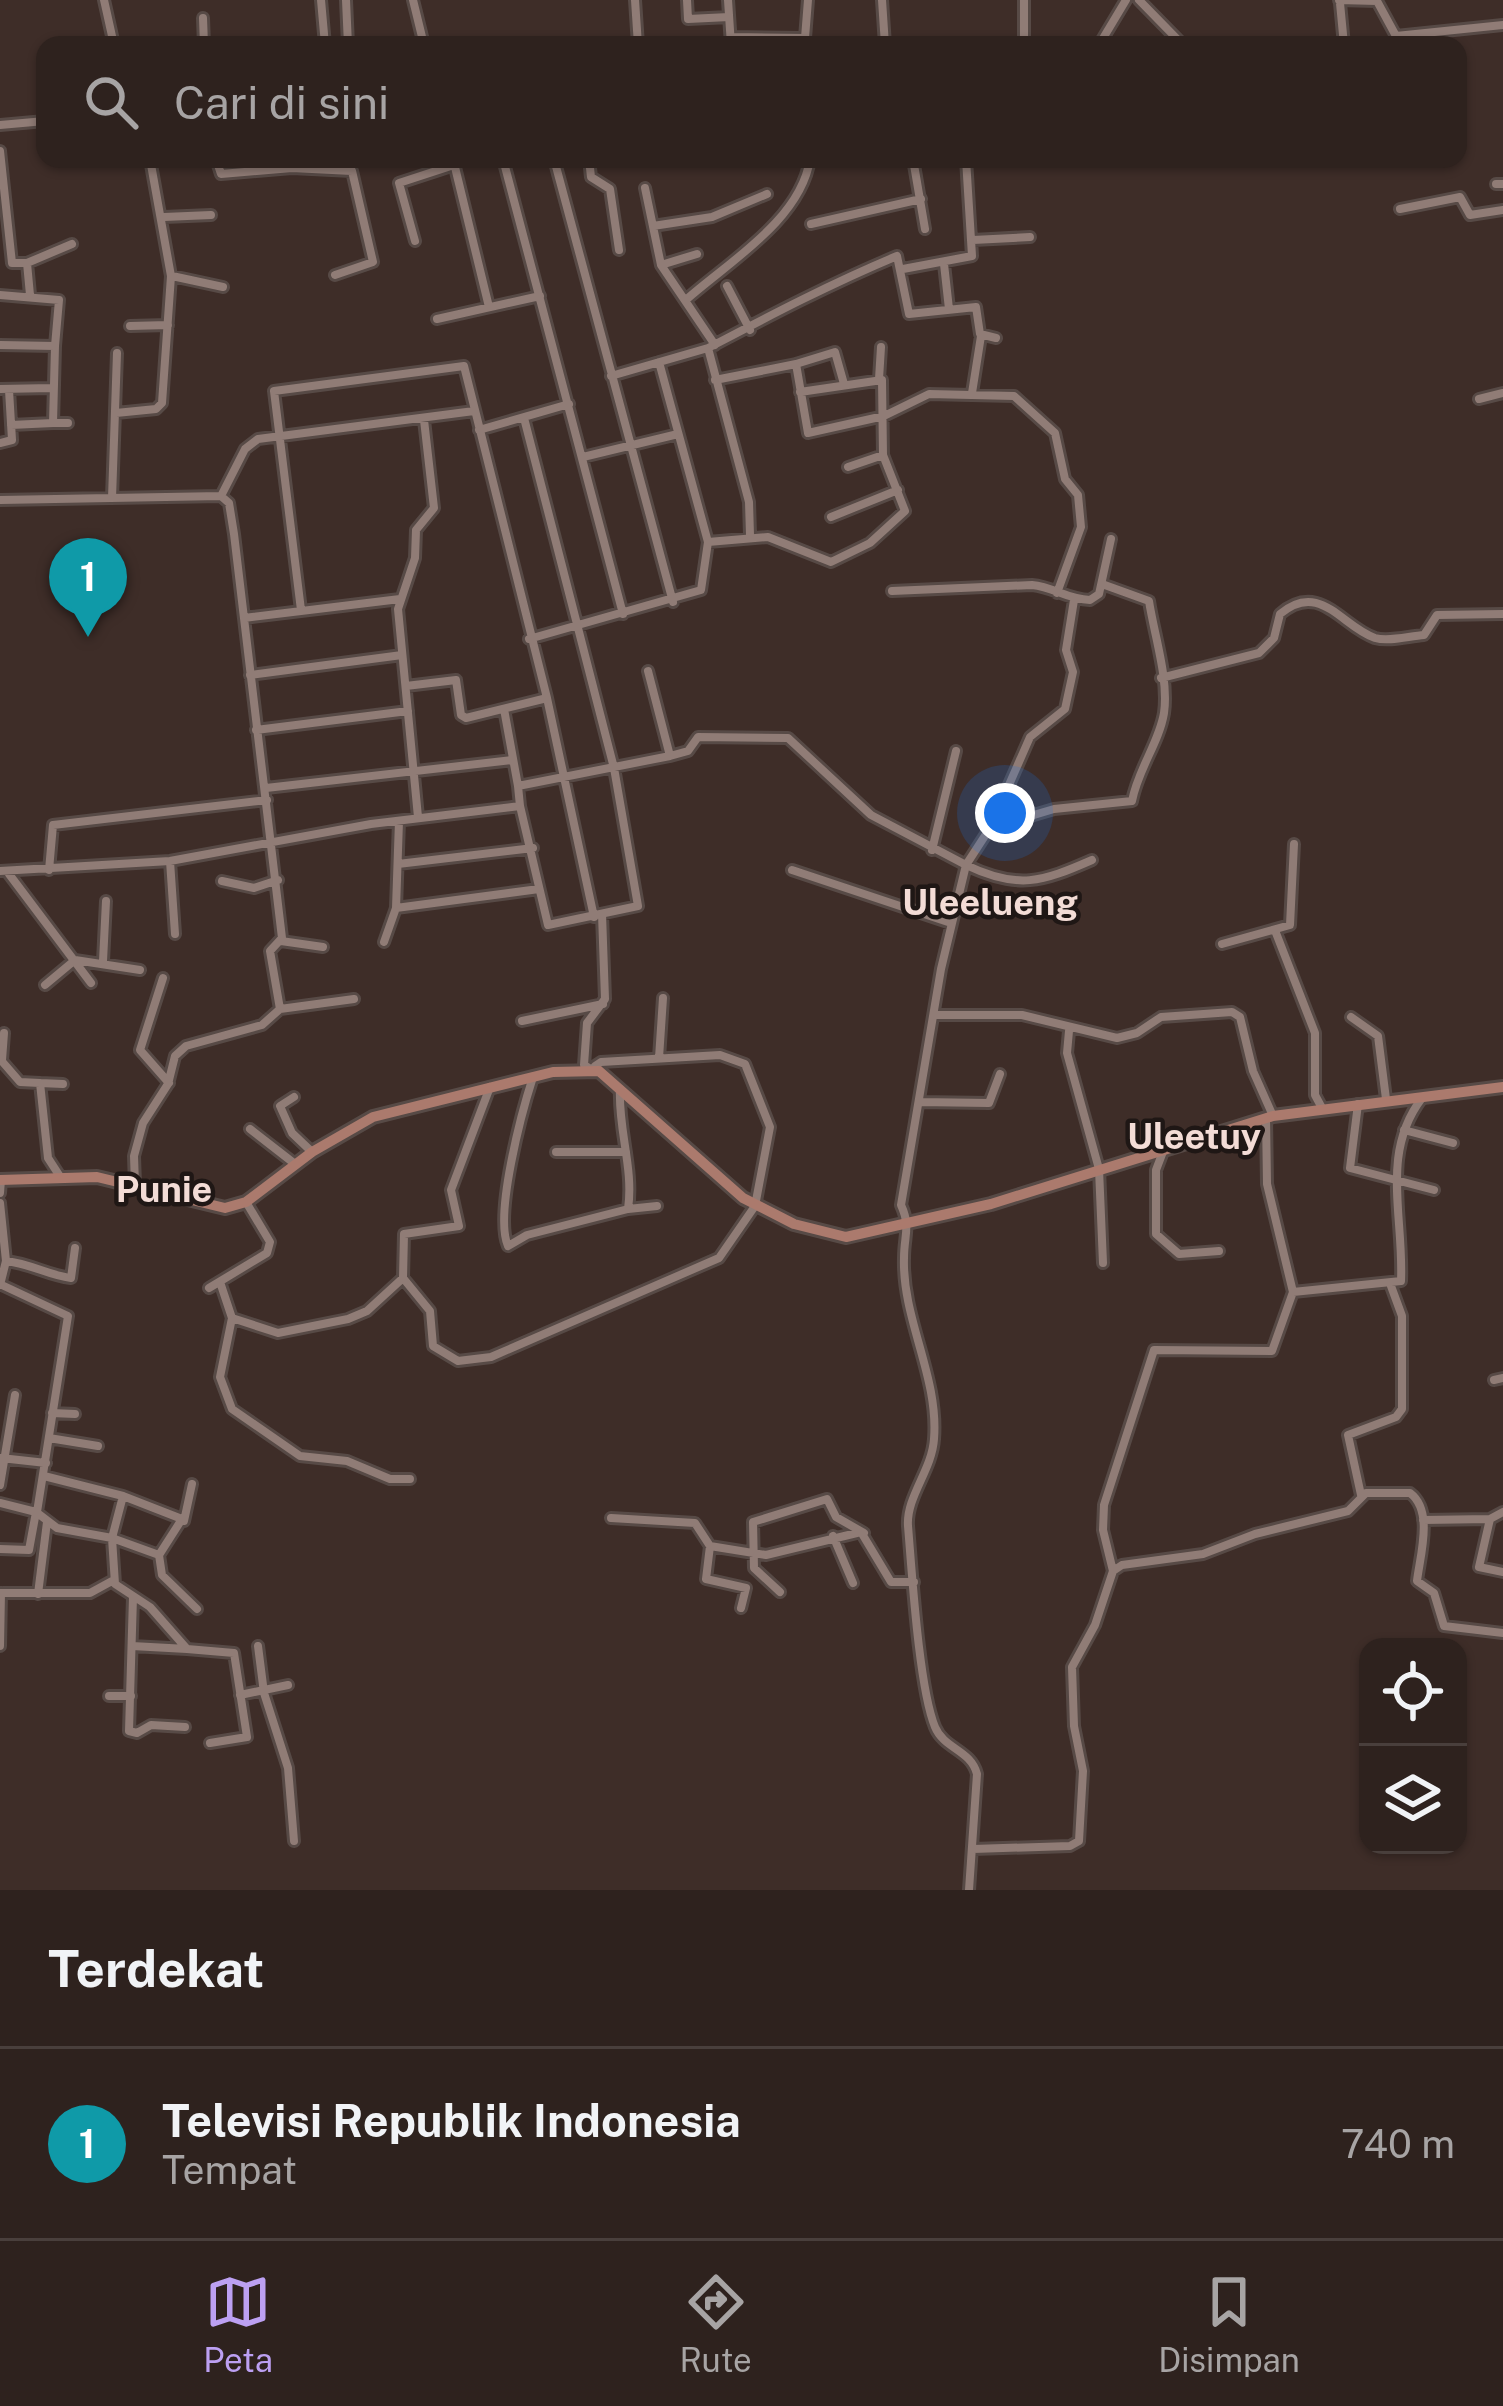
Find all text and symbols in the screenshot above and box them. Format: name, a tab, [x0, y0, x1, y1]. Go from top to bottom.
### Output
search box	[36, 36, 1467, 168]
icon: search	[78, 69, 144, 135]
text: Cari di sini	[174, 76, 389, 129]
pin: 1	[49, 538, 127, 637]
your location	[975, 783, 1035, 843]
district label: Uleelueng	[902, 881, 1078, 923]
district label: Uleetuy	[1127, 1115, 1261, 1157]
district label: Punie	[116, 1168, 212, 1210]
map controls	[1359, 1638, 1467, 1854]
button: locate	[1359, 1638, 1467, 1746]
button: layers	[1359, 1746, 1467, 1854]
text: Terdekat	[48, 1939, 264, 1998]
text: Televisi Republik Indonesia	[162, 2094, 741, 2147]
text: 1	[79, 2121, 95, 2167]
text: 740 m	[1341, 2121, 1455, 2167]
text: Tempat	[162, 2147, 297, 2193]
tab: Peta	[203, 2269, 273, 2379]
tab: Rute	[679, 2269, 752, 2379]
tab: Disimpan	[1158, 2269, 1300, 2379]

